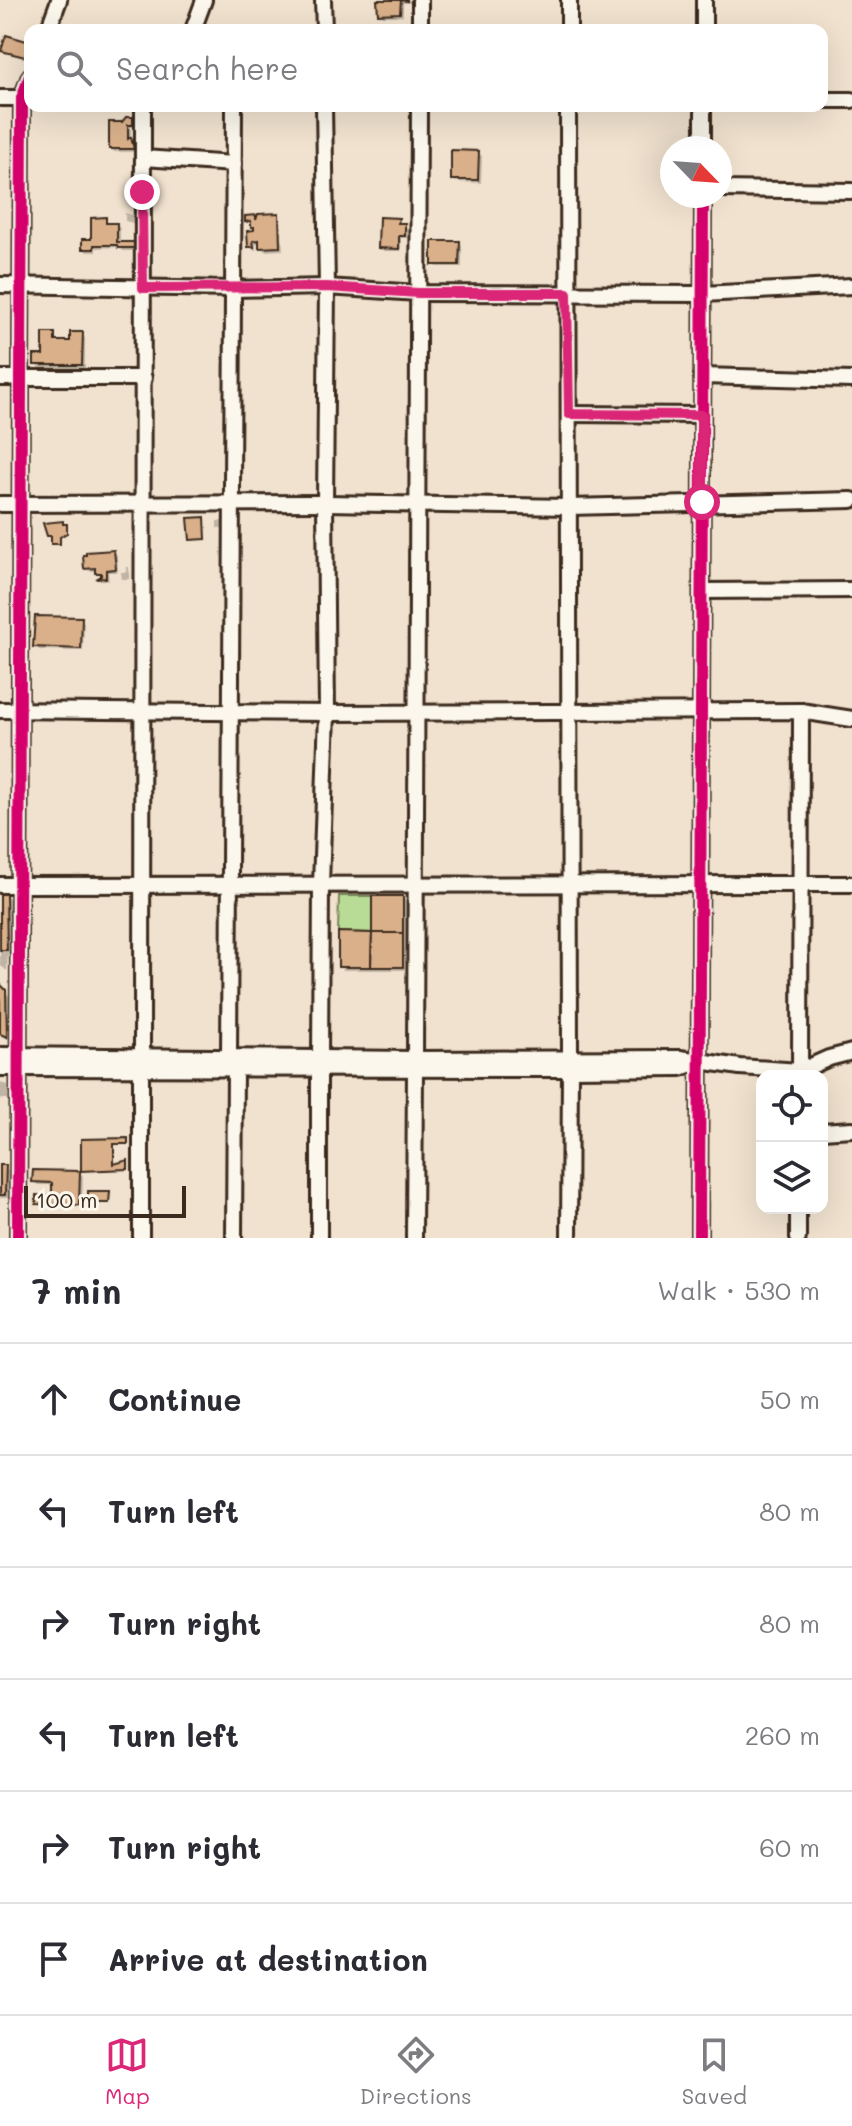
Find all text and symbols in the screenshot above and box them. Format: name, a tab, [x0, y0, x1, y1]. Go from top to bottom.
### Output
search box	[24, 24, 828, 112]
icon: search	[52, 46, 96, 90]
text: Search here	[116, 48, 299, 88]
north arrow	[660, 136, 732, 208]
route end	[124, 174, 160, 210]
route start	[684, 484, 720, 520]
map controls	[756, 1070, 828, 1214]
button: locate	[756, 1070, 828, 1142]
button: layers	[756, 1142, 828, 1214]
scale bar	[24, 1182, 186, 1218]
text: 100 m	[36, 1185, 98, 1214]
text: 7 min	[32, 1268, 121, 1313]
text: Walk · 530 m	[657, 1273, 820, 1307]
icon: ahead	[32, 1377, 76, 1421]
text: Continue	[108, 1379, 241, 1419]
text: 50 m	[760, 1382, 820, 1416]
icon: left	[32, 1489, 76, 1533]
text: Turn left	[108, 1491, 239, 1531]
text: 80 m	[759, 1494, 820, 1528]
icon: right	[32, 1601, 76, 1645]
text: Turn right	[108, 1603, 261, 1643]
text: 80 m	[759, 1606, 820, 1640]
icon: left	[32, 1713, 76, 1757]
text: Turn left	[108, 1715, 239, 1755]
text: 260 m	[745, 1718, 820, 1752]
icon: right	[32, 1825, 76, 1869]
text: Turn right	[108, 1827, 261, 1867]
text: 60 m	[759, 1830, 820, 1864]
icon: arrive	[32, 1937, 76, 1981]
text: Arrive at destination	[108, 1939, 428, 1979]
tab: Map	[105, 2033, 150, 2110]
tab: Directions	[360, 2033, 472, 2110]
tab: Saved	[682, 2033, 747, 2110]

